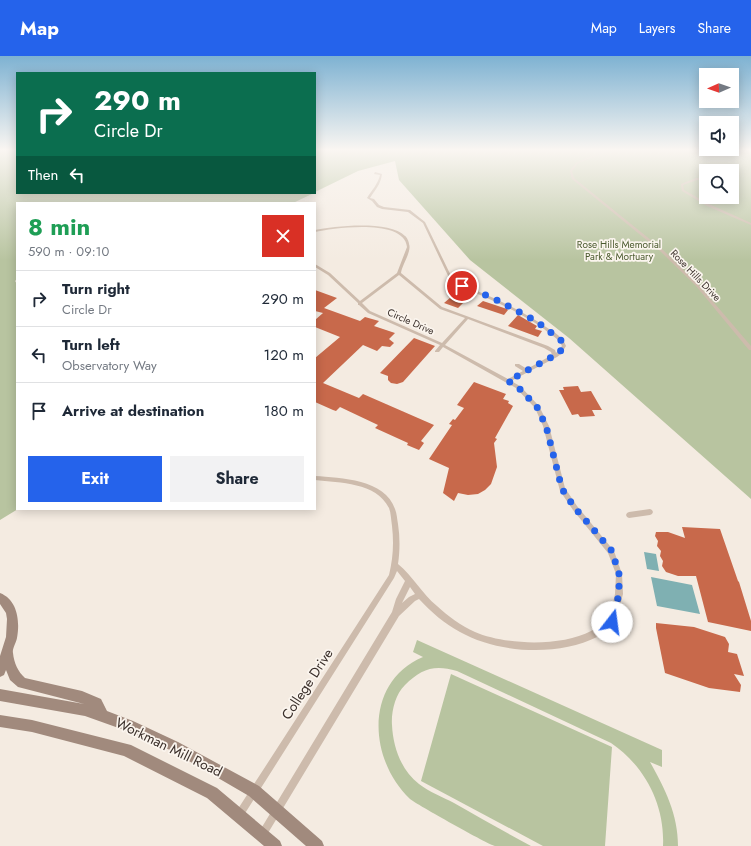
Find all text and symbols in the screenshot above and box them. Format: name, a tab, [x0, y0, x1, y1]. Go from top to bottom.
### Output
text: Map	[20, 15, 59, 42]
text: Map	[591, 18, 617, 38]
text: Layers	[639, 18, 675, 38]
text: Share	[697, 18, 731, 38]
north arrow	[699, 68, 739, 108]
map controls	[699, 68, 739, 204]
text: 290 m	[94, 80, 181, 121]
icon: right	[28, 88, 80, 140]
button: sound	[699, 116, 739, 156]
text: Circle Dr	[94, 118, 163, 144]
text: Then	[28, 164, 58, 186]
icon: left	[66, 164, 88, 186]
button: search	[699, 164, 739, 204]
text: 8 min	[28, 209, 90, 244]
button: close	[262, 215, 304, 257]
park label: Rose Hills Memorial Park & Mortuary	[577, 237, 661, 264]
text: 590 m · 09:10	[28, 242, 109, 261]
street label: Rose Hills Drive	[667, 246, 724, 305]
pin	[445, 269, 479, 303]
icon: arrive	[451, 275, 473, 297]
text: Turn right	[62, 278, 130, 300]
icon: right	[28, 288, 50, 310]
text: 290 m	[262, 288, 304, 310]
text: Circle Dr	[62, 300, 112, 319]
street label: Circle Drive	[385, 304, 437, 339]
text: Turn left	[62, 334, 120, 356]
icon: left	[28, 344, 50, 366]
text: 120 m	[264, 344, 304, 366]
text: Observatory Way	[62, 356, 157, 375]
icon: arrive	[28, 400, 50, 422]
text: Arrive at destination	[62, 400, 204, 422]
text: 180 m	[264, 400, 304, 422]
button: Exit	[28, 456, 162, 502]
button: Share	[170, 456, 304, 502]
position arrow	[591, 601, 633, 643]
street label: College Drive	[276, 644, 338, 724]
street label: Workman Mill Road	[112, 713, 226, 781]

